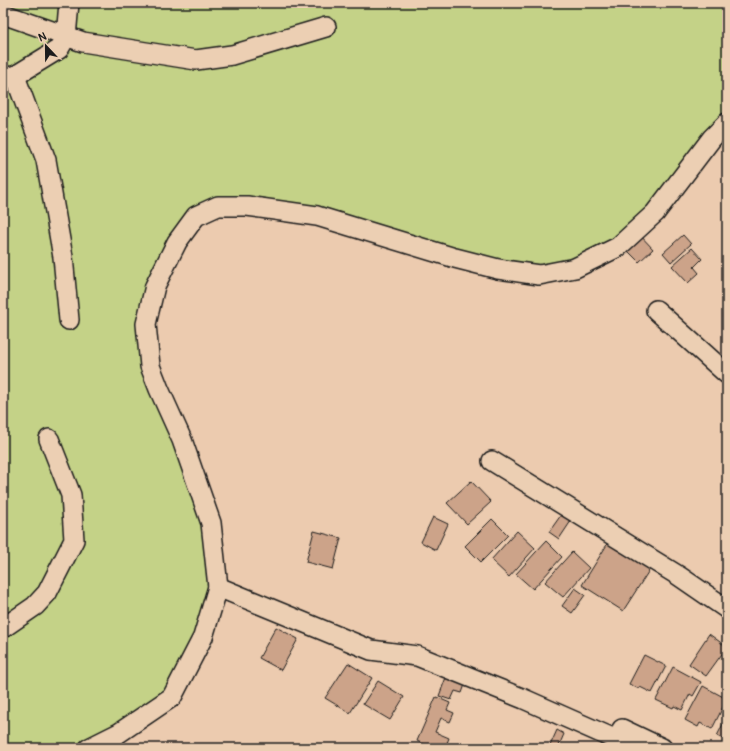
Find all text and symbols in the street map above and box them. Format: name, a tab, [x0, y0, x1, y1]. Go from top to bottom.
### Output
north arrow	[26, 26, 66, 66]
text: N	[37, 30, 49, 45]

